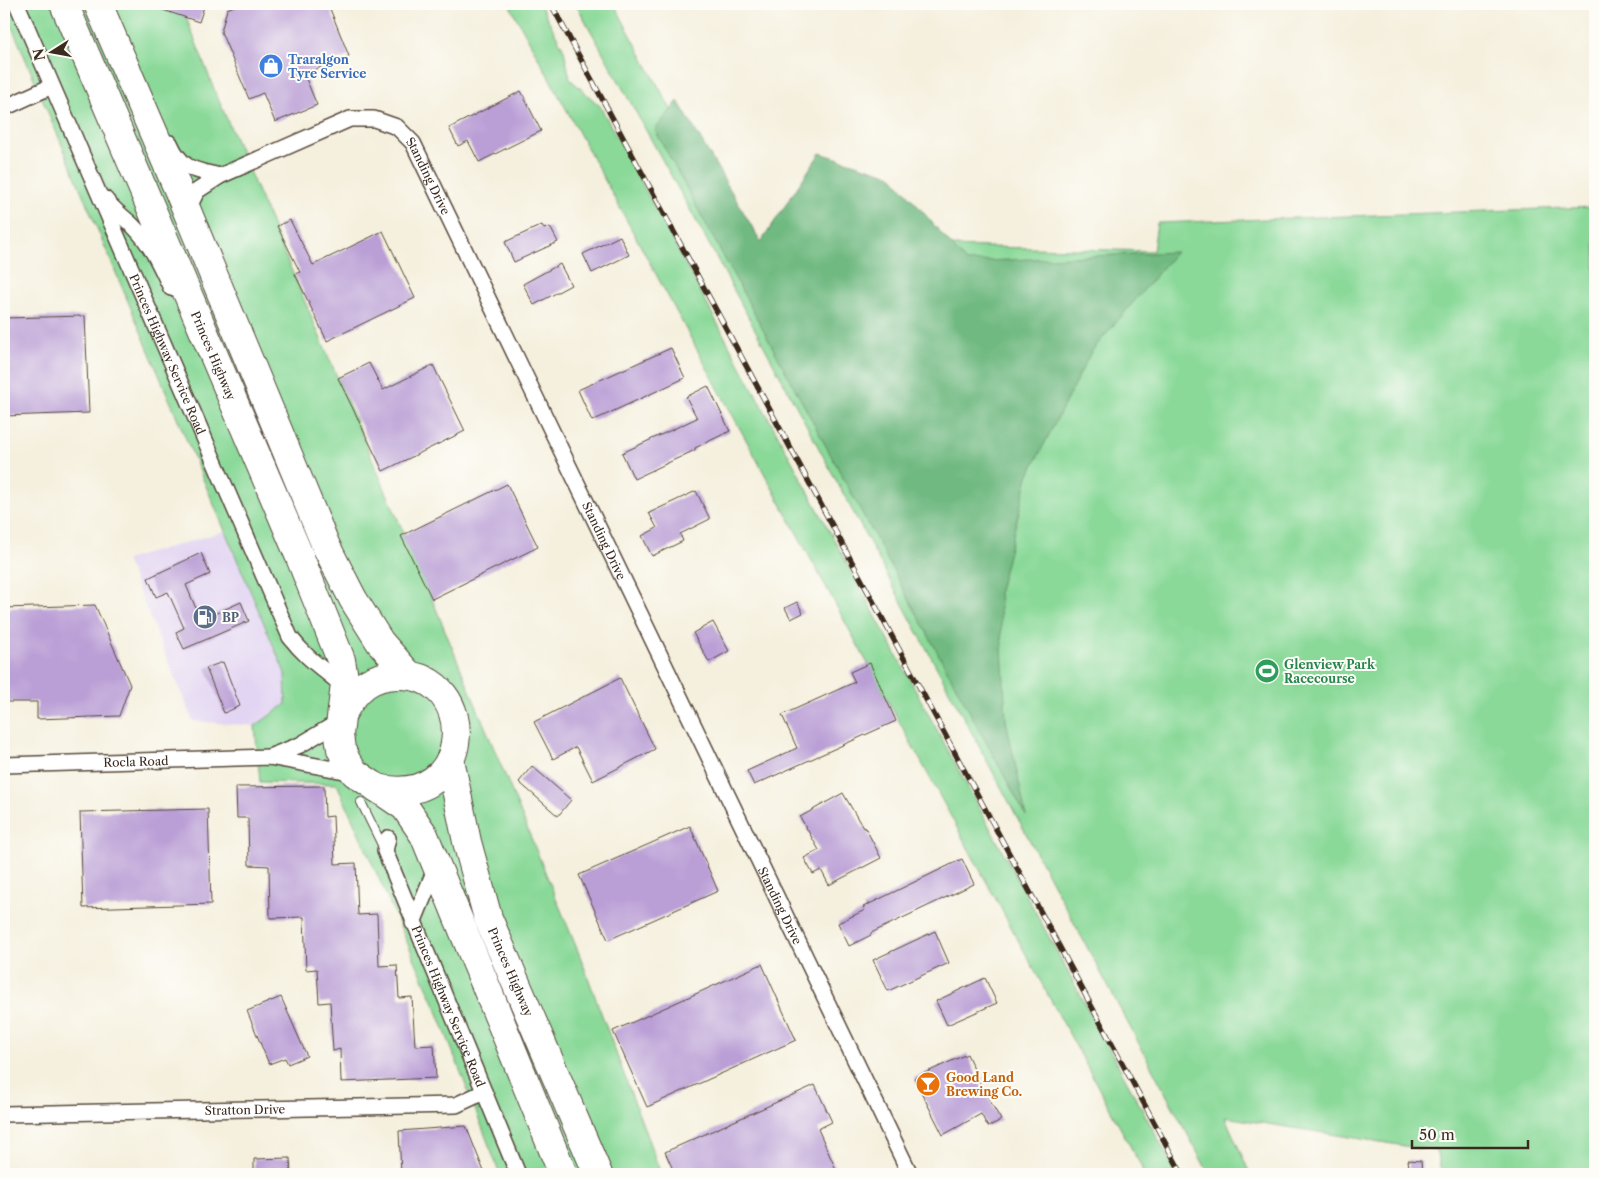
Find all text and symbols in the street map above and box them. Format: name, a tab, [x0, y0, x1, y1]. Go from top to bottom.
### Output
north arrow	[28, 28, 78, 78]
text: N	[29, 47, 49, 62]
place label: Traralgon Tyre Service	[288, 52, 366, 81]
shop icon: Traralgon Tyre Service	[258, 53, 284, 79]
street label: Standing Drive	[403, 133, 454, 217]
street label: Princes Highway Service Road	[127, 271, 209, 437]
street label: Princes Highway	[188, 309, 240, 403]
street label: Standing Drive	[579, 499, 630, 582]
fuel station icon: BP	[192, 604, 218, 630]
place label: BP	[222, 610, 239, 625]
place label: Glenview Park Racecourse	[1284, 657, 1376, 686]
sports icon: Glenview Park Racecourse	[1254, 658, 1280, 684]
street label: Rocla Road	[103, 753, 169, 769]
street label: Standing Drive	[755, 864, 806, 947]
street label: Princes Highway Service Road	[409, 923, 489, 1090]
street label: Princes Highway	[485, 925, 537, 1019]
place label: Good Land Brewing Co.	[946, 1070, 1022, 1099]
bar icon: Good Land Brewing Co.	[915, 1071, 941, 1097]
street label: Stratton Drive	[205, 1101, 286, 1118]
scale bar	[1412, 1118, 1528, 1150]
text: 50 m	[1419, 1125, 1455, 1144]

